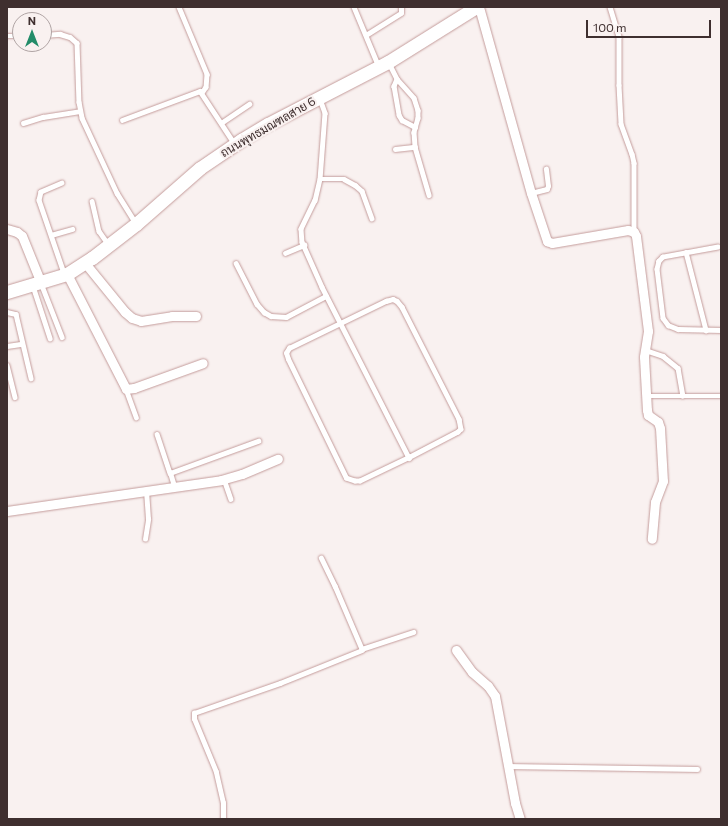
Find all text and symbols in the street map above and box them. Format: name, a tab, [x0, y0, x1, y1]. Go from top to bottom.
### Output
north arrow	[12, 12, 52, 52]
scale bar	[588, 12, 713, 38]
text: N	[28, 14, 36, 27]
text: 100 m	[593, 20, 627, 34]
street label: ถนนพุทธมณฑลสาย 6	[218, 94, 318, 160]

